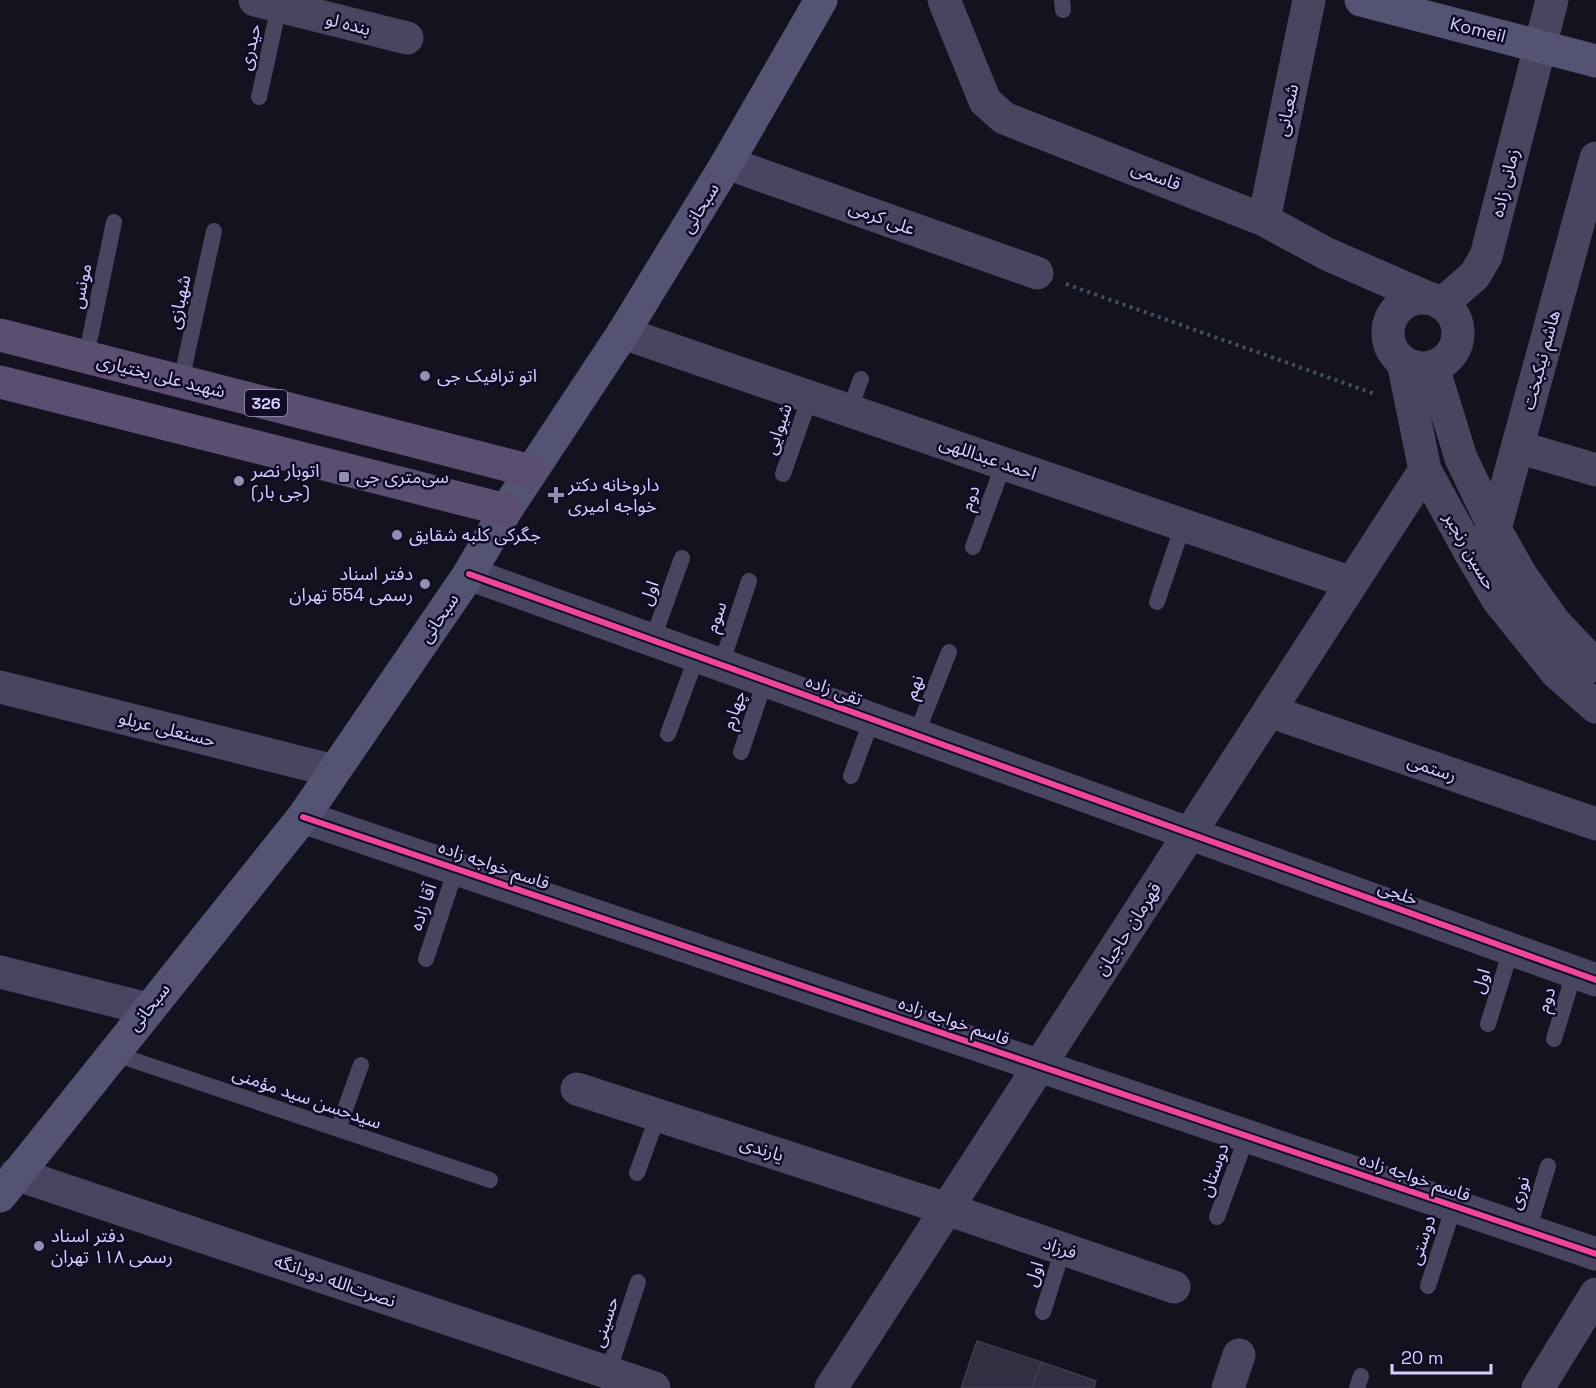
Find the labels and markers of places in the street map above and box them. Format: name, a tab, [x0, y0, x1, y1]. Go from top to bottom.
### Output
place label: اتو ترافیک جی	[437, 364, 537, 387]
marker: اتو ترافیک جی	[418, 369, 432, 383]
place label: اتوبار نصر (جی بار)	[250, 459, 320, 503]
place label: سی‌متری جی	[356, 465, 449, 488]
marker: سی‌متری جی	[337, 470, 351, 484]
place label: داروخانه دکتر خواجه امیری	[567, 473, 659, 517]
marker: اتوبار نصر (جی بار)	[232, 474, 246, 488]
marker: داروخانه دکتر خواجه امیری	[549, 488, 563, 502]
place label: جگرکی کلبه شقایق	[409, 523, 541, 546]
marker: جگرکی کلبه شقایق	[390, 528, 404, 542]
place label: دفتر اسناد رسمی 554 تهران	[289, 562, 413, 606]
marker: دفتر اسناد رسمی 554 تهران	[418, 577, 432, 591]
place label: دفتر اسناد رسمی ۱۱۸ تهران	[51, 1224, 173, 1268]
marker: دفتر اسناد رسمی ۱۱۸ تهران	[32, 1239, 46, 1253]

